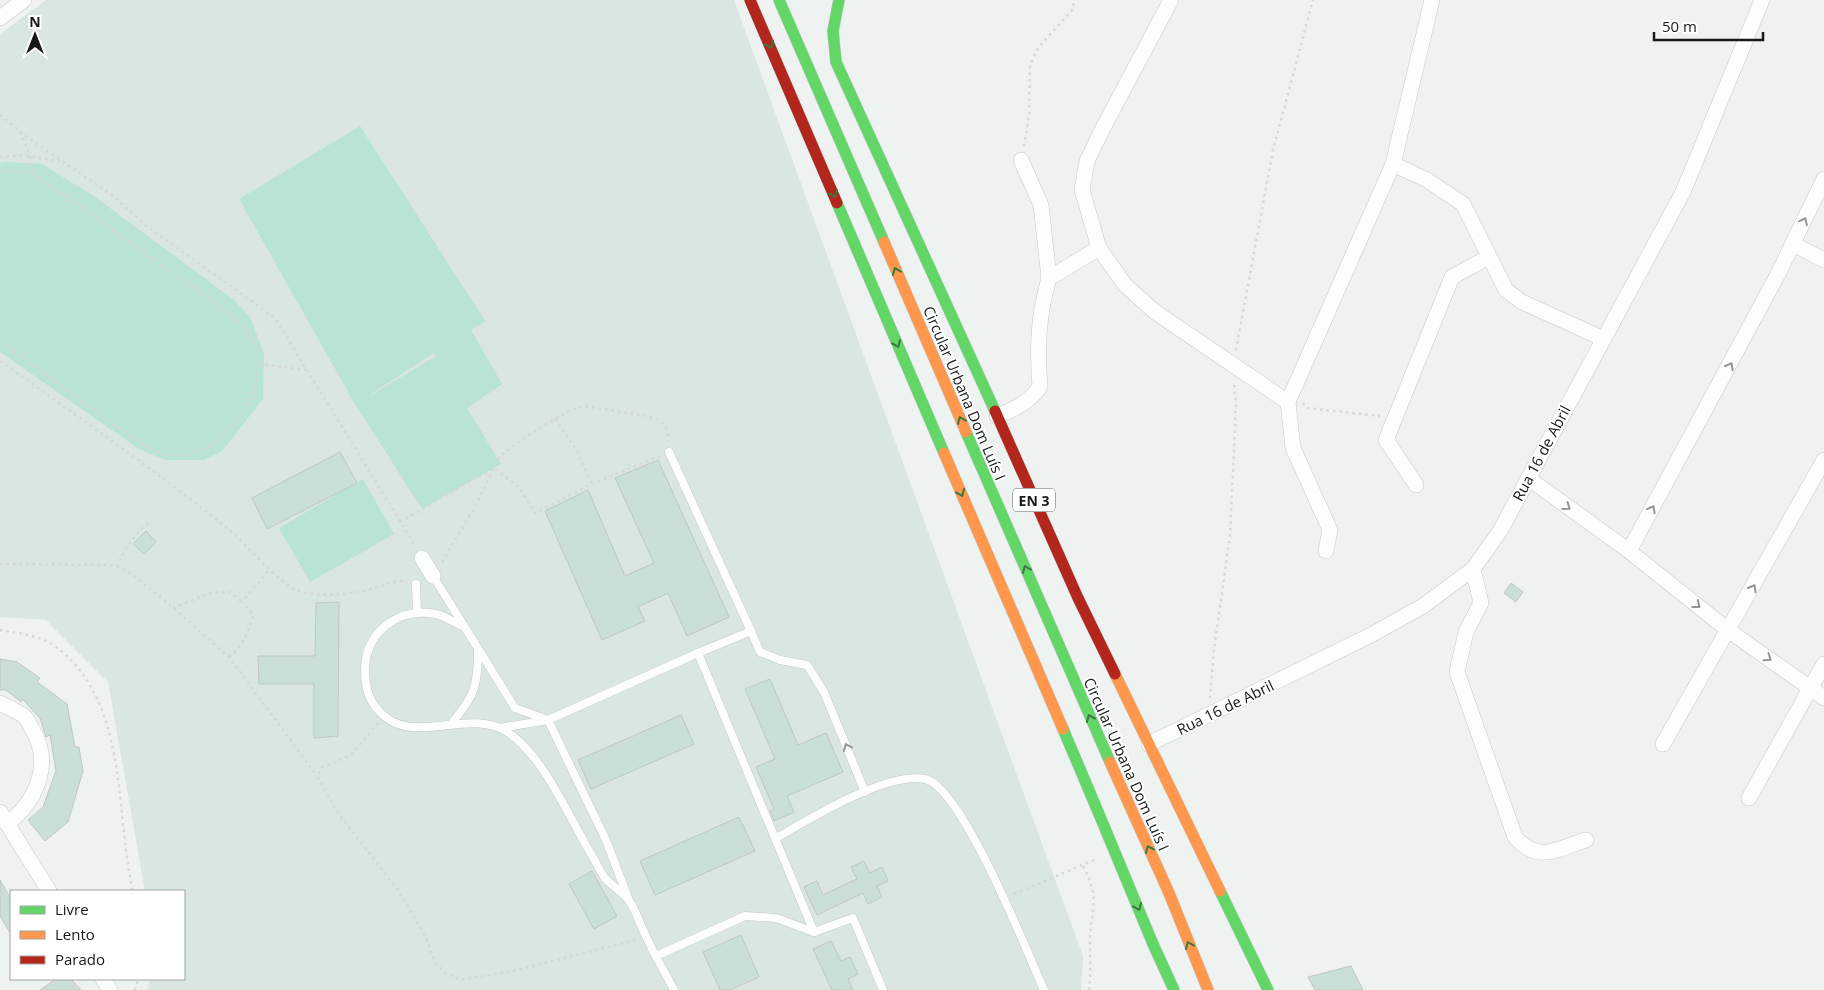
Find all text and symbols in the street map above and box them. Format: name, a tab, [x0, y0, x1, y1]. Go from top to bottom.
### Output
north arrow	[10, 10, 60, 60]
scale bar	[1654, 10, 1763, 42]
text: N	[29, 12, 41, 31]
text: 50 m	[1662, 16, 1697, 36]
one-way arrow	[763, 40, 774, 49]
one-way arrow	[827, 189, 838, 198]
one-way arrow	[1798, 217, 1808, 226]
one-way arrow	[892, 267, 903, 276]
street label: Circular Urbana Dom Luís I	[919, 303, 1011, 483]
one-way arrow	[891, 339, 902, 348]
one-way arrow	[1724, 362, 1734, 371]
street label: Rua 16 de Abril	[1507, 402, 1575, 504]
one-way arrow	[956, 416, 967, 425]
one-way arrow	[955, 488, 966, 497]
road number: EN 3	[1013, 488, 1055, 512]
one-way arrow	[1561, 501, 1571, 510]
one-way arrow	[1646, 505, 1656, 514]
one-way arrow	[1021, 565, 1032, 574]
one-way arrow	[1746, 584, 1756, 593]
one-way arrow	[1691, 599, 1700, 608]
one-way arrow	[1763, 652, 1772, 661]
street label: Circular Urbana Dom Luís I	[1080, 674, 1174, 854]
street label: Rua 16 de Abril	[1173, 675, 1277, 739]
one-way arrow	[1086, 714, 1097, 723]
one-way arrow	[842, 743, 853, 752]
one-way arrow	[1144, 845, 1155, 854]
legend	[10, 890, 185, 980]
text: Livre	[55, 899, 89, 919]
one-way arrow	[1132, 902, 1142, 911]
text: Lento	[55, 924, 95, 944]
one-way arrow	[1185, 941, 1196, 950]
text: Parado	[55, 949, 105, 969]

